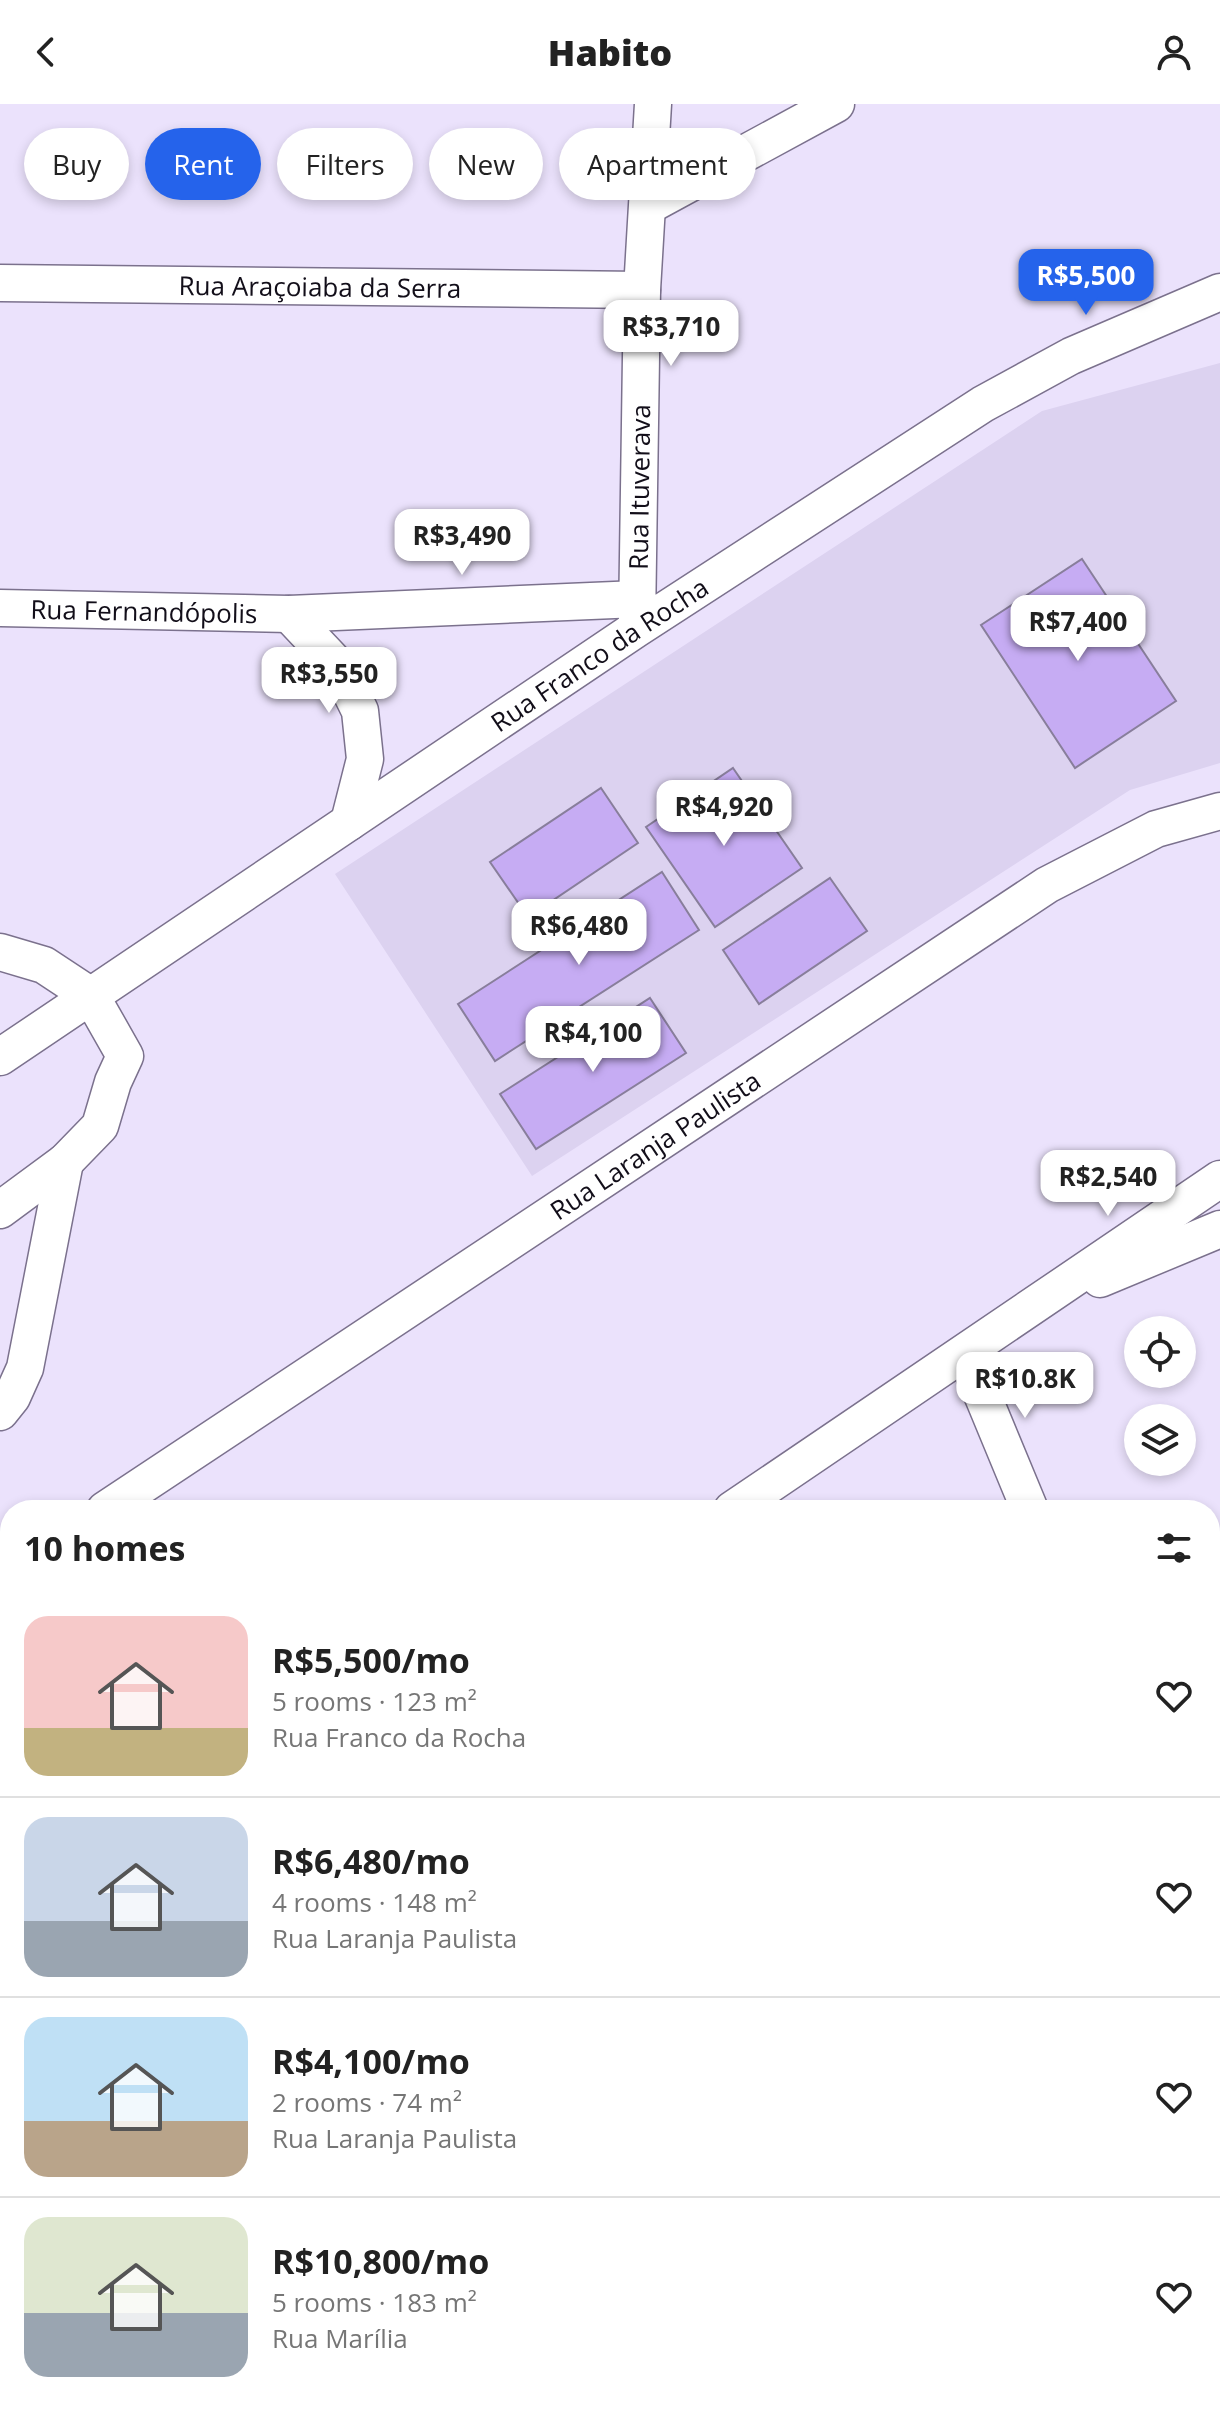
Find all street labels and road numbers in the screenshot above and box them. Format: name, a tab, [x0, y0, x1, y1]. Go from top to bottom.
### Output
street label: Rua Araçoiaba da Serra	[178, 267, 462, 306]
street label: Rua Ituverava	[620, 404, 658, 570]
street label: Rua Franco da Rocha	[483, 569, 715, 740]
street label: Rua Fernandópolis	[30, 591, 258, 631]
street label: Rua Laranja Paulista	[543, 1062, 767, 1228]

